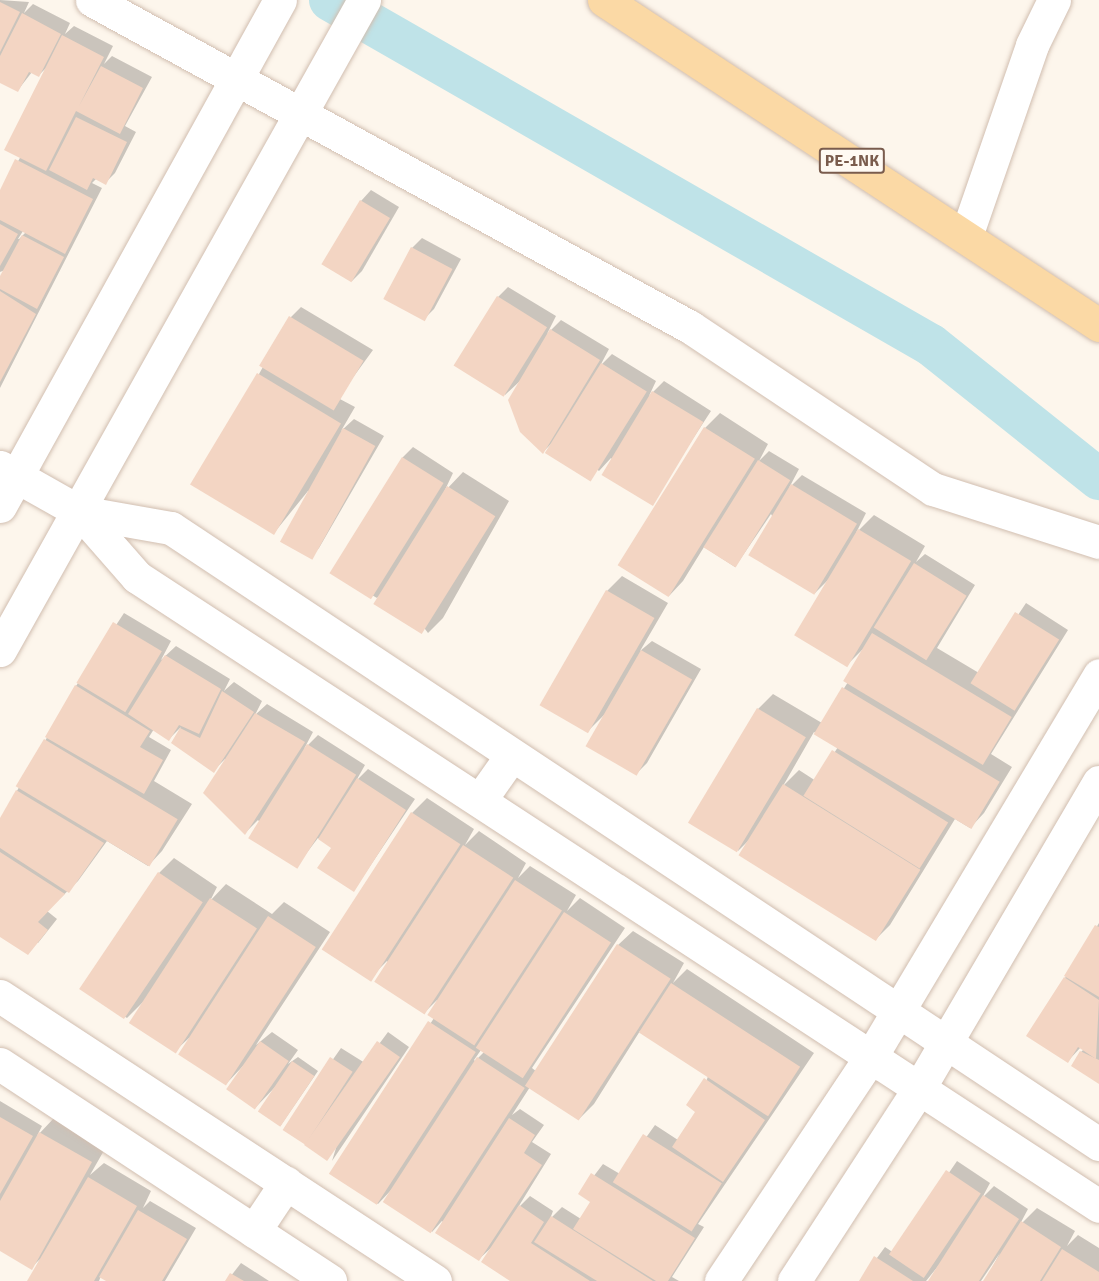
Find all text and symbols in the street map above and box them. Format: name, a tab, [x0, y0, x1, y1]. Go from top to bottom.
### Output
road number: PE-1NK	[818, 148, 886, 174]

